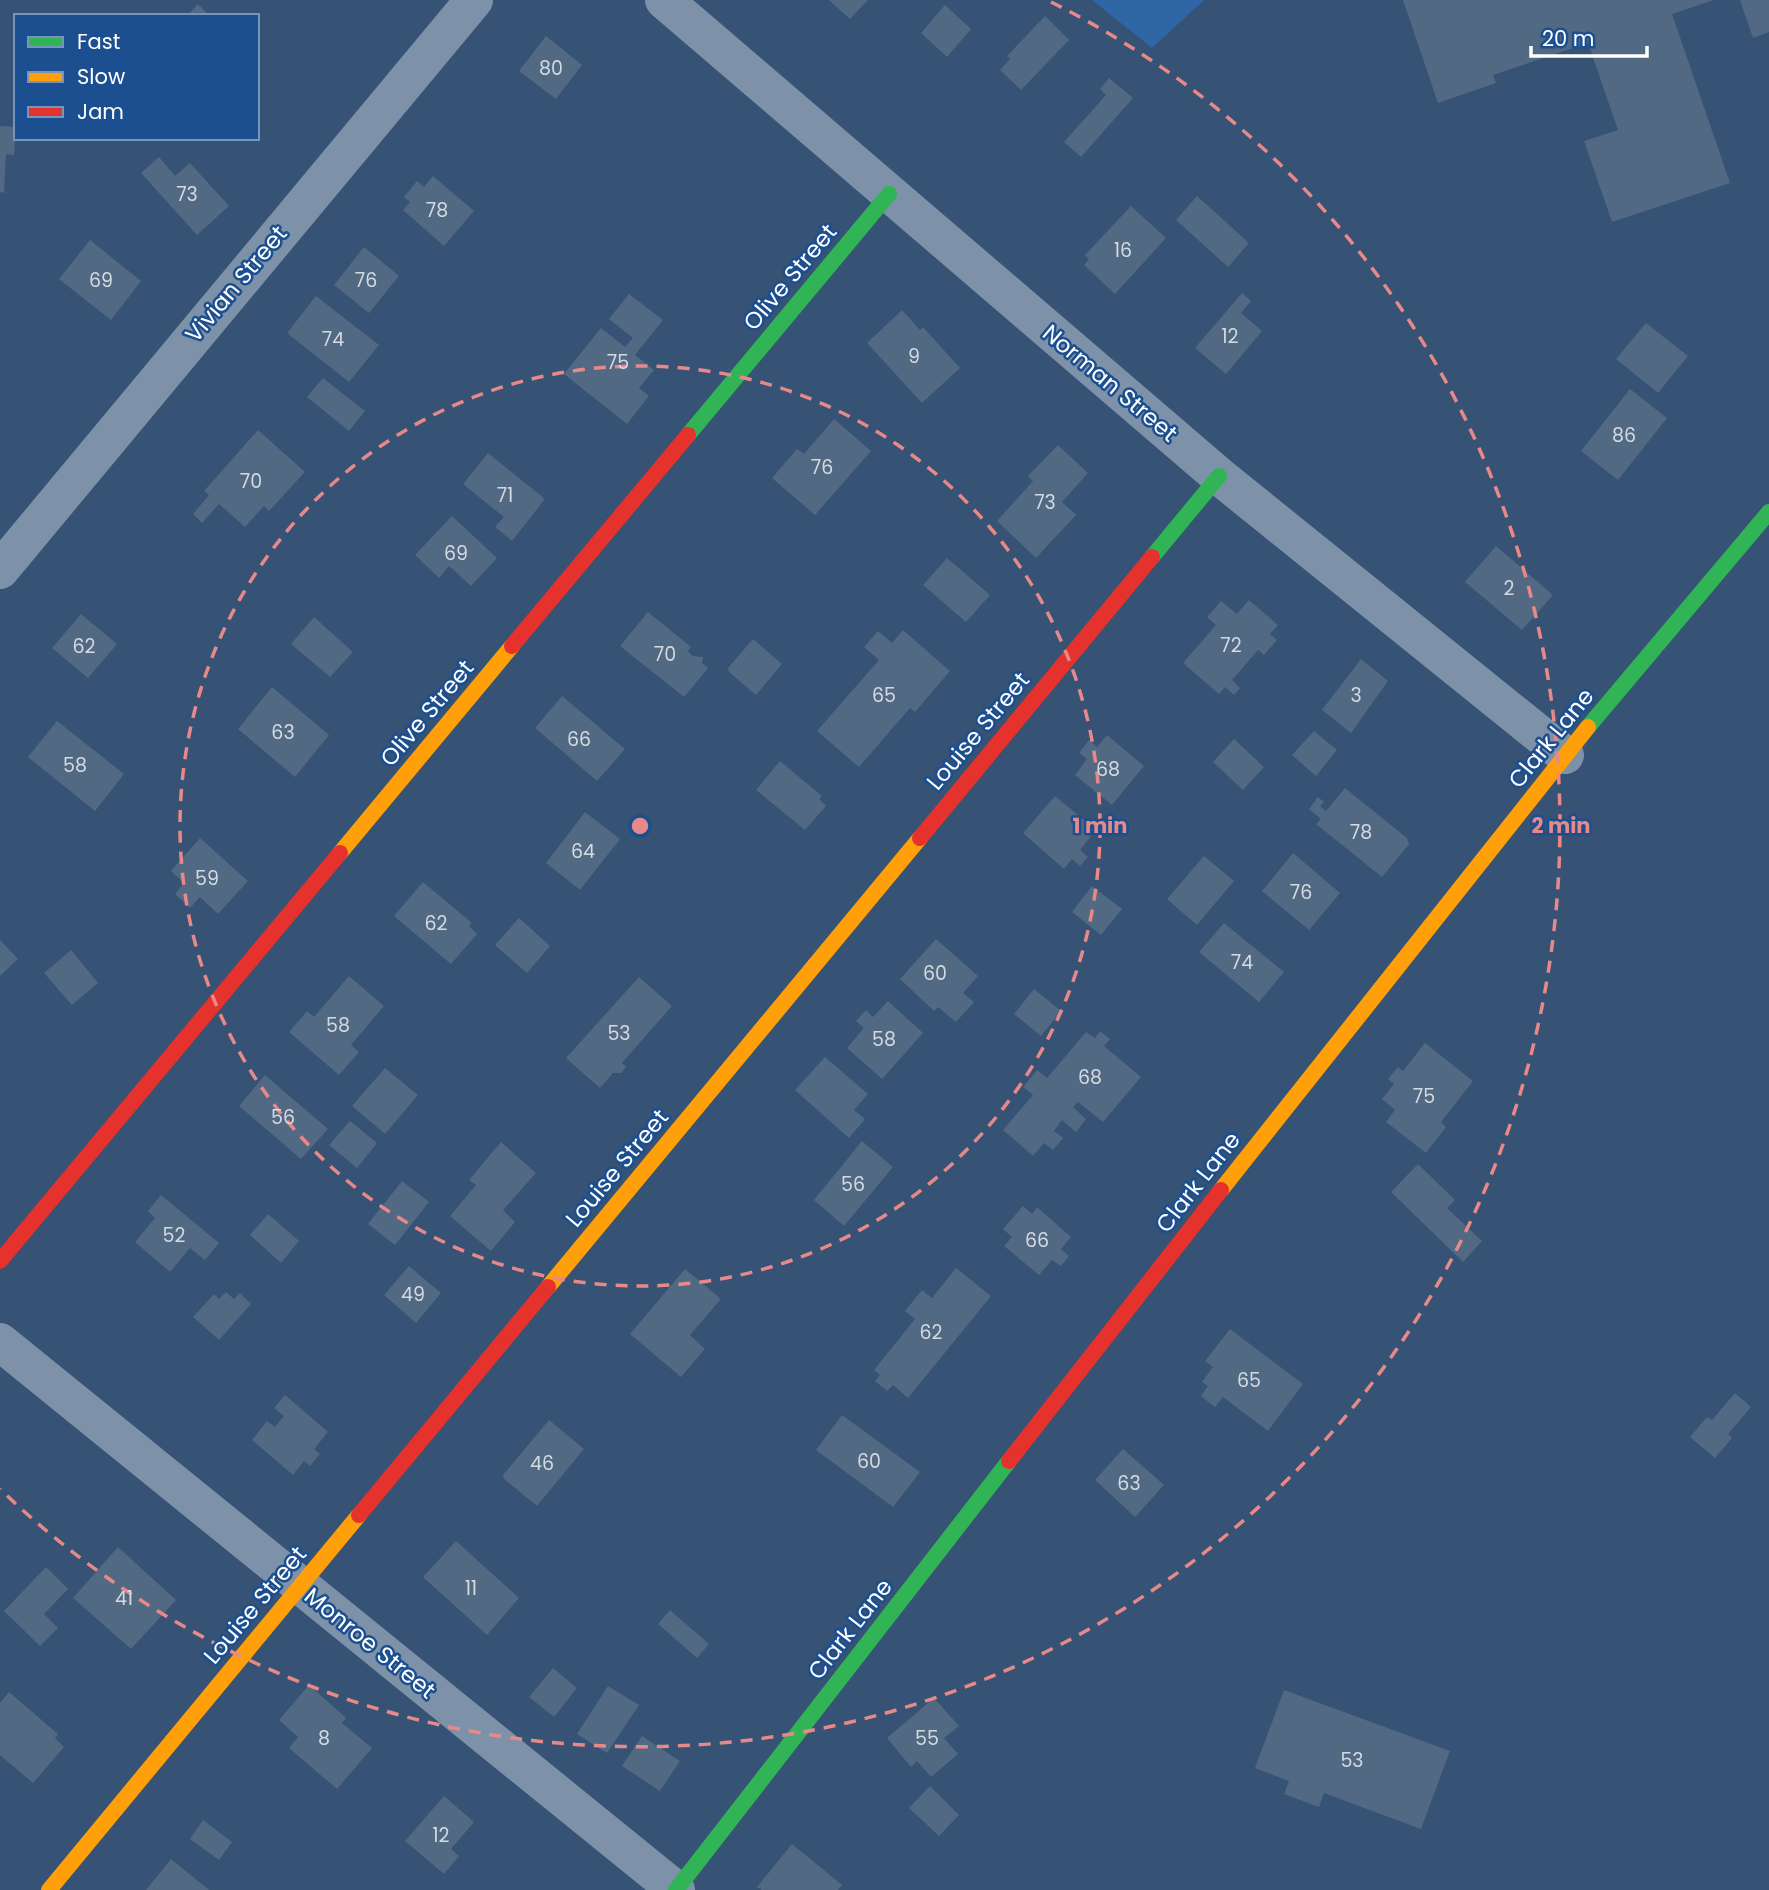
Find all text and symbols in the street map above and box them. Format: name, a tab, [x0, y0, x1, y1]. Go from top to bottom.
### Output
legend	[14, 14, 259, 140]
scale bar	[1531, 14, 1646, 58]
text: 20 m	[1542, 24, 1595, 53]
text: Fast	[77, 27, 120, 56]
house number: 80	[539, 55, 563, 82]
text: Slow	[77, 62, 125, 91]
text: Jam	[77, 97, 124, 126]
house number: 73	[176, 181, 198, 208]
house number: 78	[426, 197, 448, 224]
street label: Olive Street	[736, 217, 844, 337]
street label: Vivian Street	[178, 219, 294, 349]
house number: 16	[1114, 237, 1132, 264]
house number: 69	[89, 267, 113, 294]
house number: 76	[355, 267, 377, 294]
street label: Norman Street	[1036, 317, 1184, 449]
house number: 12	[1221, 323, 1239, 350]
house number: 74	[322, 326, 344, 353]
house number: 9	[908, 343, 920, 370]
house number: 75	[607, 349, 629, 376]
house number: 86	[1612, 422, 1636, 449]
house number: 76	[811, 454, 833, 481]
house number: 70	[240, 468, 262, 495]
house number: 71	[497, 482, 513, 509]
house number: 73	[1034, 489, 1056, 516]
house number: 69	[444, 540, 468, 567]
house number: 2	[1504, 575, 1515, 602]
house number: 72	[1220, 632, 1242, 659]
house number: 62	[73, 633, 96, 660]
house number: 70	[654, 641, 676, 668]
street label: Olive Street	[373, 653, 481, 773]
street label: Louise Street	[919, 665, 1037, 797]
street label: Clark Lane	[1501, 681, 1601, 795]
house number: 65	[872, 682, 896, 709]
house number: 3	[1350, 682, 1362, 709]
house number: 63	[271, 719, 295, 746]
house number: 66	[567, 726, 591, 753]
house number: 58	[63, 752, 87, 779]
house number: 68	[1096, 756, 1120, 783]
text: 1 min	[1073, 811, 1127, 840]
text: 2 min	[1531, 811, 1591, 840]
centre of rings	[628, 814, 652, 838]
house number: 78	[1350, 819, 1372, 846]
house number: 64	[571, 838, 595, 865]
house number: 59	[195, 865, 219, 892]
house number: 76	[1290, 879, 1312, 906]
house number: 62	[425, 910, 448, 937]
house number: 74	[1231, 949, 1253, 976]
house number: 60	[923, 960, 947, 987]
house number: 58	[326, 1012, 350, 1039]
house number: 53	[607, 1020, 631, 1047]
house number: 58	[872, 1026, 896, 1053]
house number: 68	[1078, 1064, 1102, 1091]
house number: 75	[1413, 1083, 1435, 1110]
street label: Louise Street	[558, 1102, 676, 1234]
house number: 56	[271, 1104, 295, 1131]
street label: Clark Lane	[1148, 1125, 1248, 1239]
house number: 56	[841, 1171, 865, 1198]
house number: 52	[163, 1222, 186, 1249]
house number: 66	[1025, 1227, 1049, 1254]
house number: 49	[401, 1281, 425, 1308]
house number: 62	[920, 1319, 943, 1346]
house number: 65	[1237, 1367, 1261, 1394]
house number: 60	[857, 1448, 881, 1475]
house number: 46	[530, 1450, 554, 1477]
house number: 63	[1117, 1470, 1141, 1497]
street label: Louise Street	[196, 1539, 314, 1671]
street label: Clark Lane	[800, 1572, 900, 1686]
house number: 11	[465, 1575, 477, 1602]
street label: Monroe Street	[298, 1580, 442, 1706]
house number: 41	[115, 1585, 133, 1612]
house number: 8	[318, 1725, 330, 1752]
house number: 55	[915, 1725, 939, 1752]
house number: 53	[1340, 1747, 1364, 1774]
house number: 12	[432, 1822, 450, 1849]

